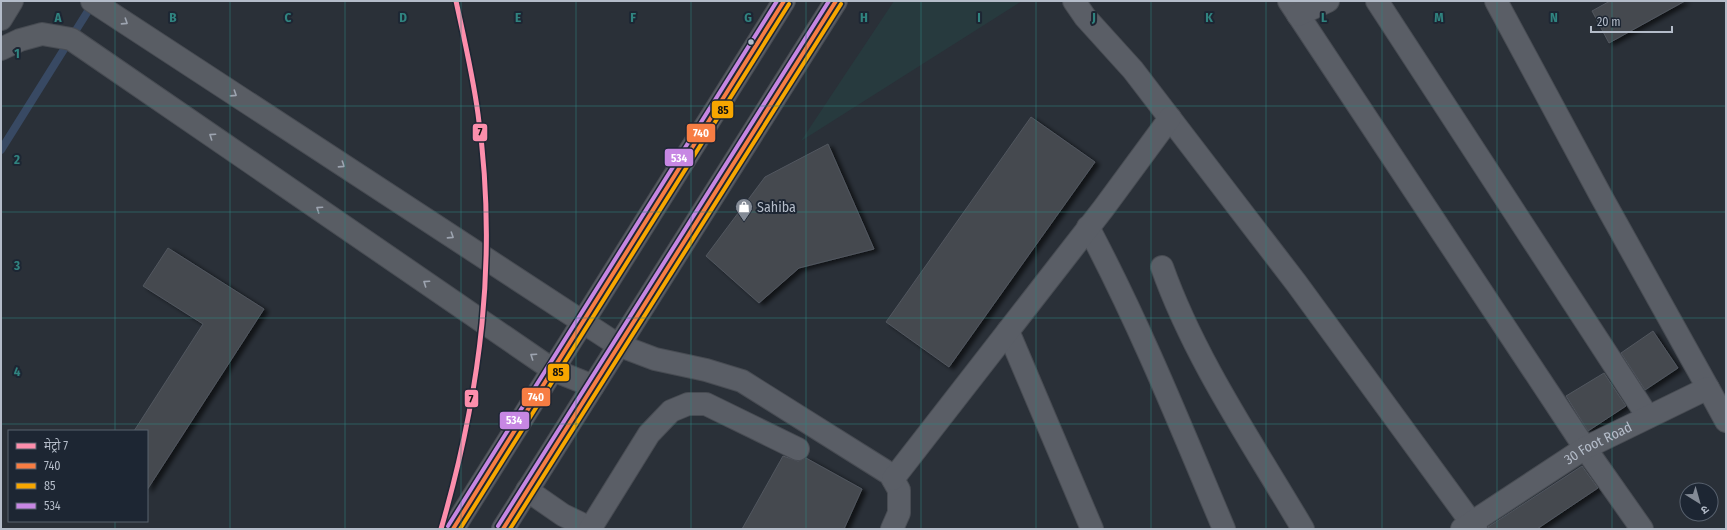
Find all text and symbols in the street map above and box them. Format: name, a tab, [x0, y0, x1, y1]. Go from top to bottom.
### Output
scale bar	[1591, 8, 1672, 34]
text: A	[53, 10, 62, 25]
text: B	[169, 10, 177, 25]
text: C	[285, 10, 292, 25]
text: D	[399, 10, 407, 25]
text: E	[515, 10, 521, 25]
text: F	[630, 10, 636, 25]
text: G	[744, 10, 752, 25]
text: H	[860, 10, 868, 25]
text: I	[977, 10, 981, 25]
text: J	[1091, 10, 1096, 25]
text: K	[1205, 10, 1213, 25]
text: L	[1321, 10, 1327, 25]
text: M	[1434, 10, 1444, 25]
text: N	[1550, 10, 1558, 25]
text: 20 m	[1597, 15, 1621, 29]
one-way arrow	[121, 18, 128, 25]
unlabelled marker	[746, 37, 756, 47]
text: 1	[14, 46, 20, 61]
one-way arrow	[229, 89, 236, 96]
line badge: 85	[711, 100, 734, 119]
text: 85	[717, 104, 729, 117]
line badge: 7	[472, 123, 488, 142]
line badge: 740	[686, 123, 716, 143]
text: 7	[478, 126, 483, 139]
text: 740	[693, 127, 709, 140]
one-way arrow	[209, 134, 216, 141]
line badge: 534	[664, 148, 694, 167]
text: 2	[13, 152, 20, 167]
text: 534	[671, 152, 687, 165]
one-way arrow	[338, 160, 345, 167]
shop icon: Sahiba	[734, 197, 754, 222]
place label: Sahiba	[757, 199, 796, 216]
one-way arrow	[316, 206, 323, 214]
one-way arrow	[447, 231, 454, 239]
text: 3	[13, 258, 20, 273]
one-way arrow	[423, 280, 430, 288]
one-way arrow	[531, 354, 538, 361]
line badge: 85	[547, 363, 570, 382]
text: 4	[14, 364, 21, 379]
text: 85	[552, 366, 564, 379]
line badge: 740	[521, 387, 551, 407]
line badge: 7	[464, 389, 479, 408]
text: 740	[528, 391, 544, 404]
text: 7	[469, 393, 474, 406]
line badge: 534	[499, 411, 530, 430]
text: 534	[506, 414, 522, 427]
street label: 30 Foot Road	[1561, 418, 1634, 468]
legend	[8, 430, 148, 522]
text: मेट्रो 7	[44, 438, 68, 453]
text: 740	[44, 459, 61, 473]
text: 85	[44, 479, 56, 493]
north arrow	[1679, 482, 1719, 522]
text: 534	[44, 499, 61, 513]
text: उ	[1698, 502, 1711, 517]

